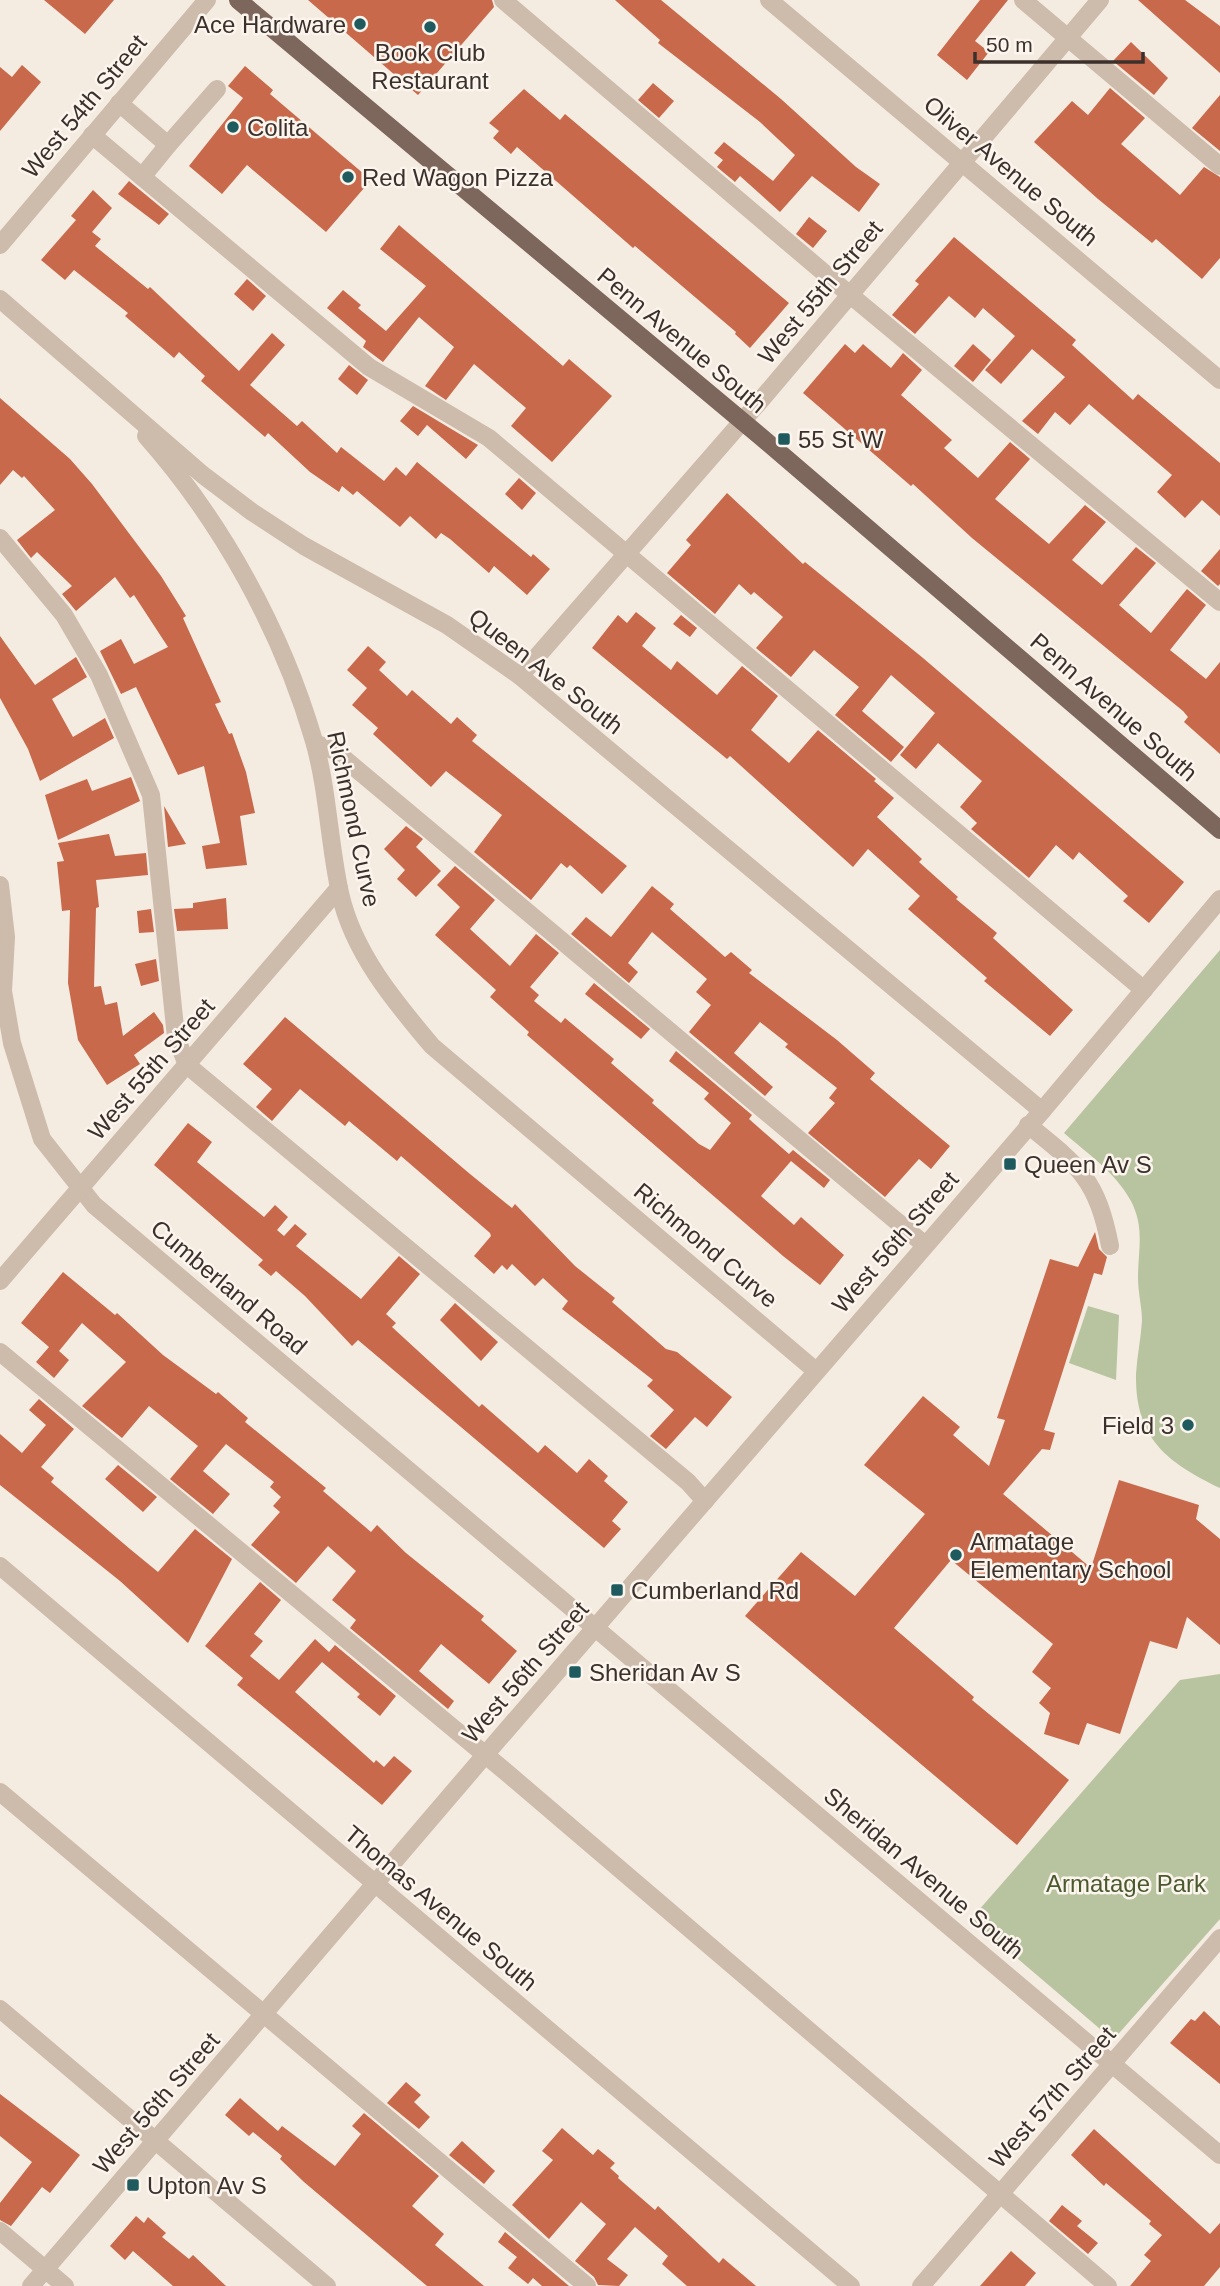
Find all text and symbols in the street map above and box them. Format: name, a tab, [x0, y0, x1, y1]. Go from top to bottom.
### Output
place label: Ace Hardware	[194, 11, 346, 38]
marker: Ace Hardware	[352, 16, 368, 32]
marker: Book Club Restaurant	[422, 19, 438, 35]
scale bar	[975, 21, 1143, 65]
street label: West 54th Street	[16, 29, 152, 183]
text: 50 m	[986, 33, 1033, 56]
place label: Book Club Restaurant	[371, 39, 489, 94]
street label: Oliver Avenue South	[919, 90, 1103, 252]
place label: Colita	[247, 114, 309, 141]
marker: Colita	[225, 119, 241, 135]
place label: Red Wagon Pizza	[362, 164, 554, 191]
marker: Red Wagon Pizza	[340, 169, 356, 185]
street label: West 55th Street	[752, 215, 888, 369]
street label: Penn Avenue South	[592, 262, 772, 418]
place label: 55 St W	[798, 426, 884, 453]
marker: 55 St W	[776, 431, 792, 447]
street label: Queen Ave South	[464, 603, 628, 739]
street label: Penn Avenue South	[1025, 627, 1203, 787]
street label: Richmond Curve	[322, 729, 386, 909]
street label: West 55th Street	[82, 993, 220, 1145]
place label: Queen Av S	[1024, 1151, 1152, 1178]
marker: Queen Av S	[1002, 1156, 1018, 1172]
street label: West 56th Street	[826, 1166, 964, 1318]
street label: Richmond Curve	[629, 1177, 783, 1313]
street label: Cumberland Road	[146, 1214, 312, 1360]
place label: Field 3	[1102, 1412, 1174, 1439]
marker: Field 3	[1180, 1417, 1196, 1433]
place label: Armatage Elementary School	[970, 1528, 1171, 1583]
marker: Armatage Elementary School	[948, 1547, 964, 1563]
place label: Cumberland Rd	[631, 1577, 799, 1604]
marker: Cumberland Rd	[609, 1582, 625, 1598]
street label: West 56th Street	[456, 1596, 594, 1748]
place label: Sheridan Av S	[589, 1659, 741, 1686]
marker: Sheridan Av S	[567, 1664, 583, 1680]
street label: Sheridan Avenue South	[819, 1782, 1029, 1964]
street label: Thomas Avenue South	[339, 1820, 543, 1996]
park label: Armatage Park	[1046, 1870, 1207, 1897]
street label: West 57th Street	[983, 2021, 1121, 2173]
street label: West 56th Street	[87, 2027, 225, 2179]
place label: Upton Av S	[147, 2172, 267, 2199]
marker: Upton Av S	[125, 2177, 141, 2193]

